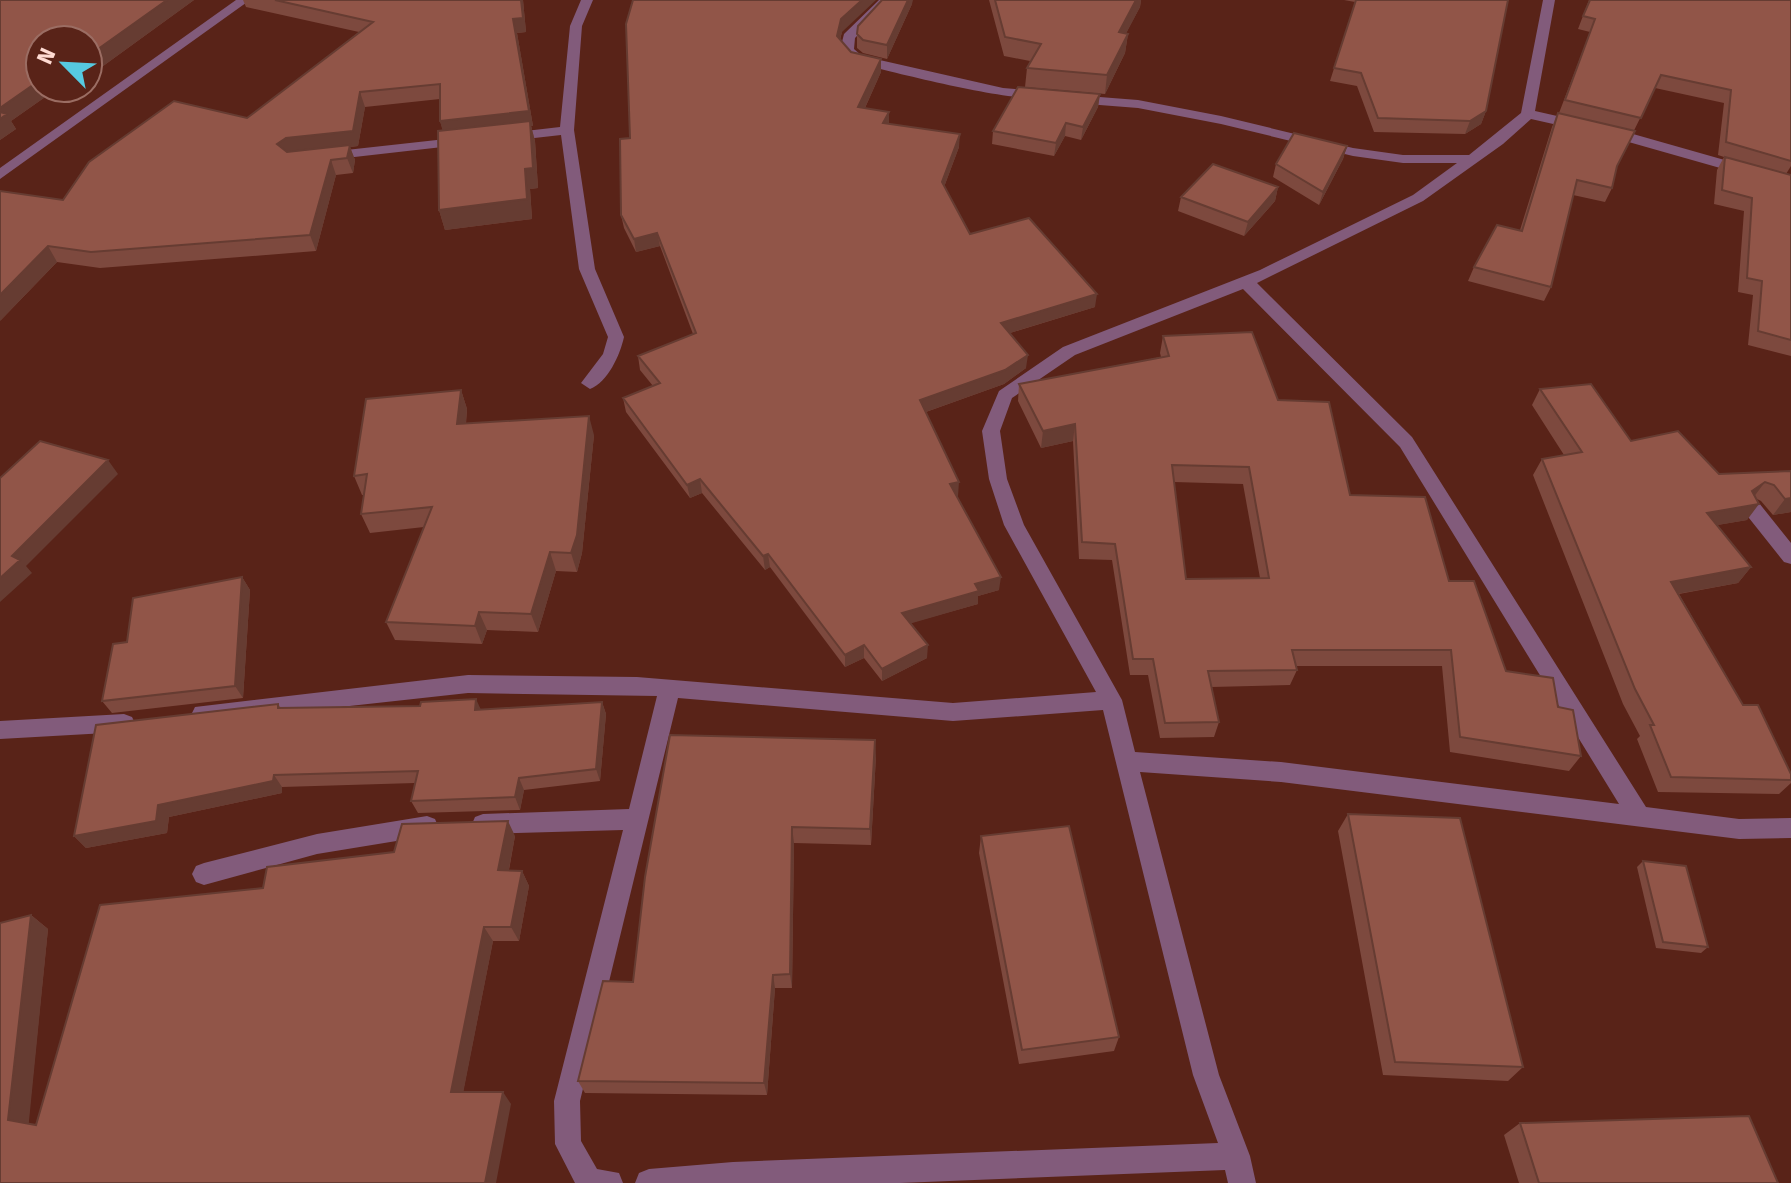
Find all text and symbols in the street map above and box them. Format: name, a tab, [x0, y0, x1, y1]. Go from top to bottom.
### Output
north arrow	[24, 24, 104, 104]
text: N	[31, 44, 61, 68]

